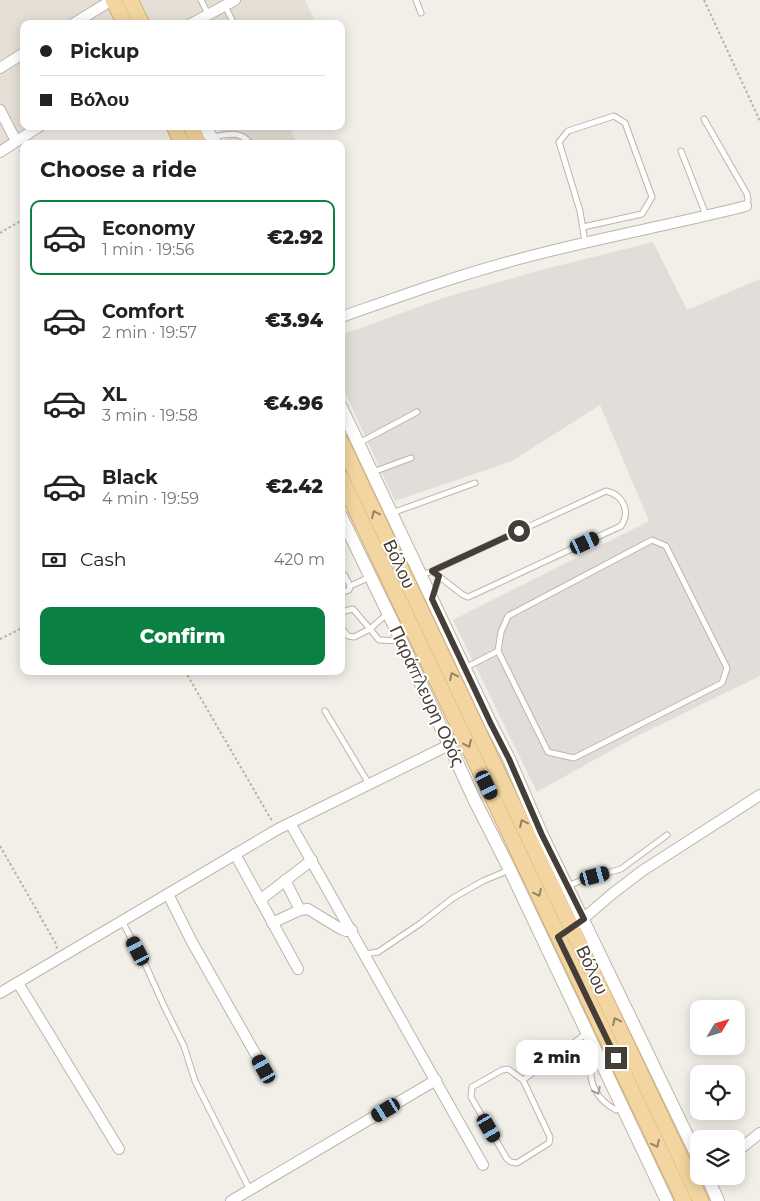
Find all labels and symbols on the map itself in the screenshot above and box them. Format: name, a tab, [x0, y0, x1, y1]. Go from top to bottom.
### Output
one-way arrow	[371, 510, 382, 519]
route start	[508, 520, 530, 542]
car	[568, 530, 601, 556]
street label: Βόλου	[378, 536, 420, 592]
street label: Παράπλευρη Οδός	[385, 622, 469, 770]
one-way arrow	[448, 672, 459, 681]
one-way arrow	[461, 739, 472, 748]
car	[473, 768, 500, 802]
one-way arrow	[518, 819, 529, 828]
car	[578, 865, 611, 887]
one-way arrow	[531, 887, 541, 896]
car	[124, 934, 151, 968]
street label: Βόλου	[571, 942, 613, 998]
north arrow	[690, 1000, 745, 1055]
one-way arrow	[612, 1017, 622, 1026]
callout: 2 min	[516, 1040, 598, 1076]
route end	[605, 1047, 627, 1069]
car	[250, 1052, 277, 1086]
one-way arrow	[590, 1086, 601, 1095]
car	[369, 1096, 402, 1124]
car	[475, 1111, 502, 1145]
one-way arrow	[650, 1138, 660, 1147]

